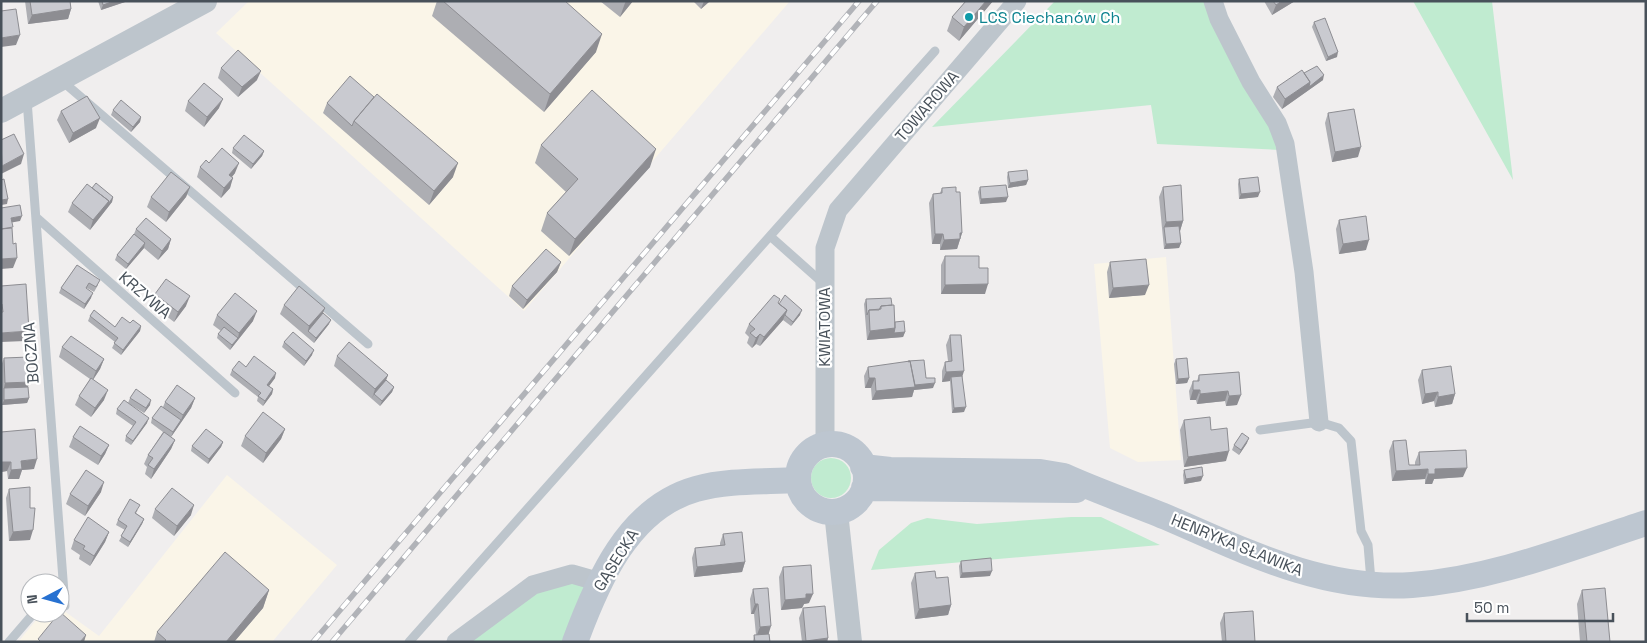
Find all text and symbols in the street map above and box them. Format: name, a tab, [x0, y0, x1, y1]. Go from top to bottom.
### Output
place label: LCS Ciechanów Ch	[979, 7, 1120, 28]
marker: LCS Ciechanów Ch	[963, 11, 975, 23]
street label: TOWAROWA	[890, 66, 964, 146]
street label: KRZYWA	[115, 267, 175, 323]
street label: KWIATOWA	[814, 287, 835, 367]
street label: BOCZNA	[18, 322, 44, 384]
street label: HENRYKA SŁAWIKA	[1168, 509, 1306, 581]
street label: GĄSECKA	[589, 525, 643, 595]
north arrow	[20, 573, 70, 623]
scale bar	[1467, 590, 1613, 622]
text: N	[23, 594, 42, 605]
text: 50 m	[1474, 598, 1509, 617]

